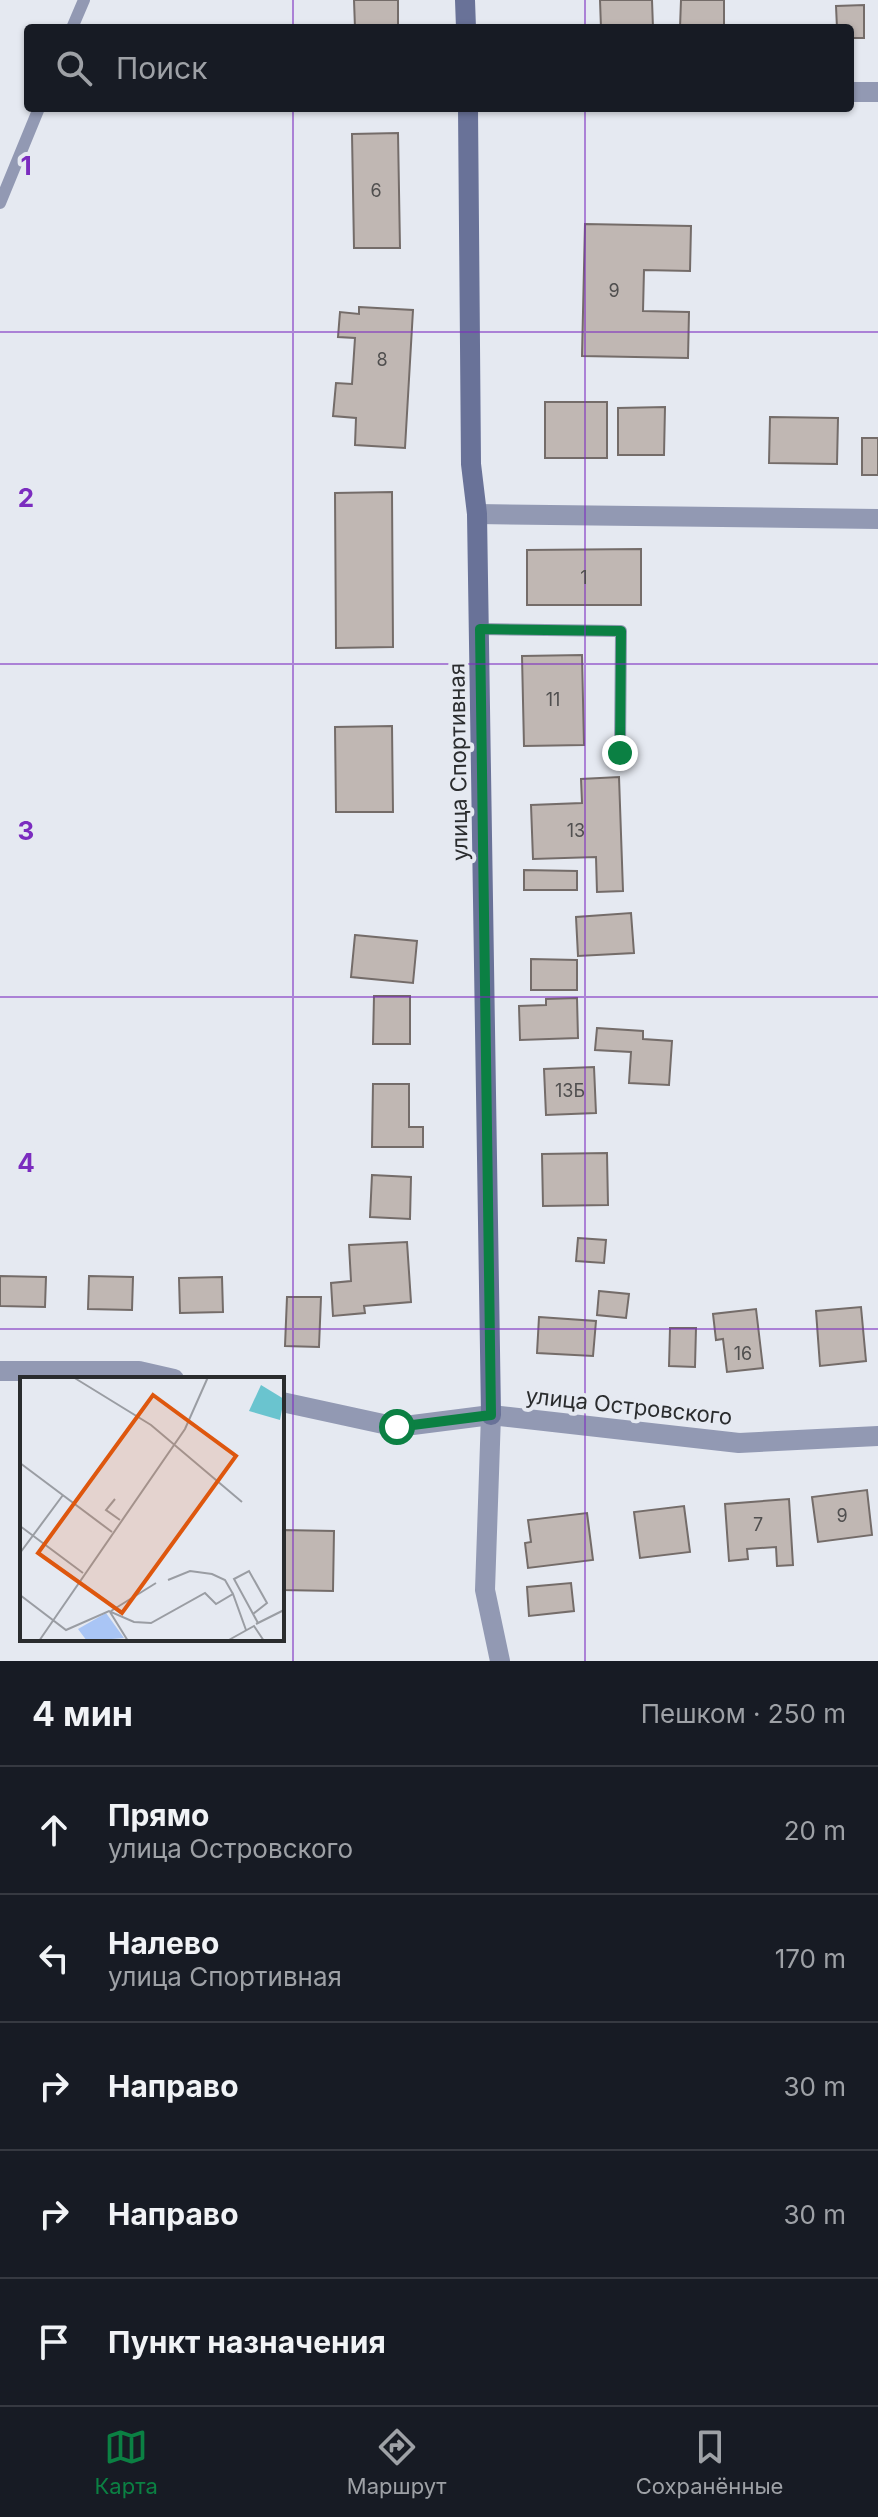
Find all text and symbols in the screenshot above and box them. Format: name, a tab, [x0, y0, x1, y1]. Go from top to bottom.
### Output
search box	[24, 24, 854, 112]
icon: search	[52, 46, 96, 90]
text: Поиск	[116, 50, 207, 86]
text: 1	[20, 150, 32, 181]
house number: 6	[370, 180, 382, 201]
house number: 9	[608, 280, 620, 301]
house number: 8	[376, 349, 388, 370]
text: 2	[18, 482, 34, 513]
house number: 1	[580, 567, 588, 588]
street label: улица Спортивная	[443, 663, 473, 861]
house number: 11	[546, 689, 560, 710]
route end	[602, 735, 638, 771]
text: 3	[18, 815, 34, 846]
house number: 13	[567, 820, 585, 841]
house number: 13Б	[555, 1080, 585, 1101]
text: 4	[17, 1147, 35, 1178]
house number: 16	[734, 1343, 752, 1364]
inset map	[20, 1377, 284, 1641]
street label: улица Островского	[525, 1382, 733, 1430]
route start	[379, 1409, 415, 1445]
house number: 9	[836, 1505, 848, 1526]
house number: 7	[753, 1514, 763, 1535]
text: 4 мин	[32, 1693, 133, 1734]
text: Пешком · 250 m	[641, 1698, 846, 1729]
text: Прямо	[108, 1797, 209, 1833]
icon: ahead	[32, 1808, 76, 1852]
text: 20 m	[784, 1815, 846, 1846]
text: улица Островского	[108, 1833, 353, 1864]
text: Налево	[108, 1925, 220, 1961]
icon: left	[32, 1936, 76, 1980]
text: 170 m	[775, 1943, 846, 1974]
text: улица Спортивная	[108, 1961, 342, 1992]
icon: right	[32, 2064, 76, 2108]
text: Направо	[108, 2068, 239, 2104]
text: 30 m	[783, 2071, 846, 2102]
icon: right	[32, 2192, 76, 2236]
text: Направо	[108, 2196, 239, 2232]
text: 30 m	[783, 2199, 846, 2230]
icon: arrive	[32, 2320, 76, 2364]
text: Пункт назначения	[108, 2324, 386, 2360]
tab: Карта	[95, 2425, 158, 2499]
tab: Маршрут	[347, 2425, 447, 2499]
tab: Сохранённые	[636, 2425, 783, 2499]

